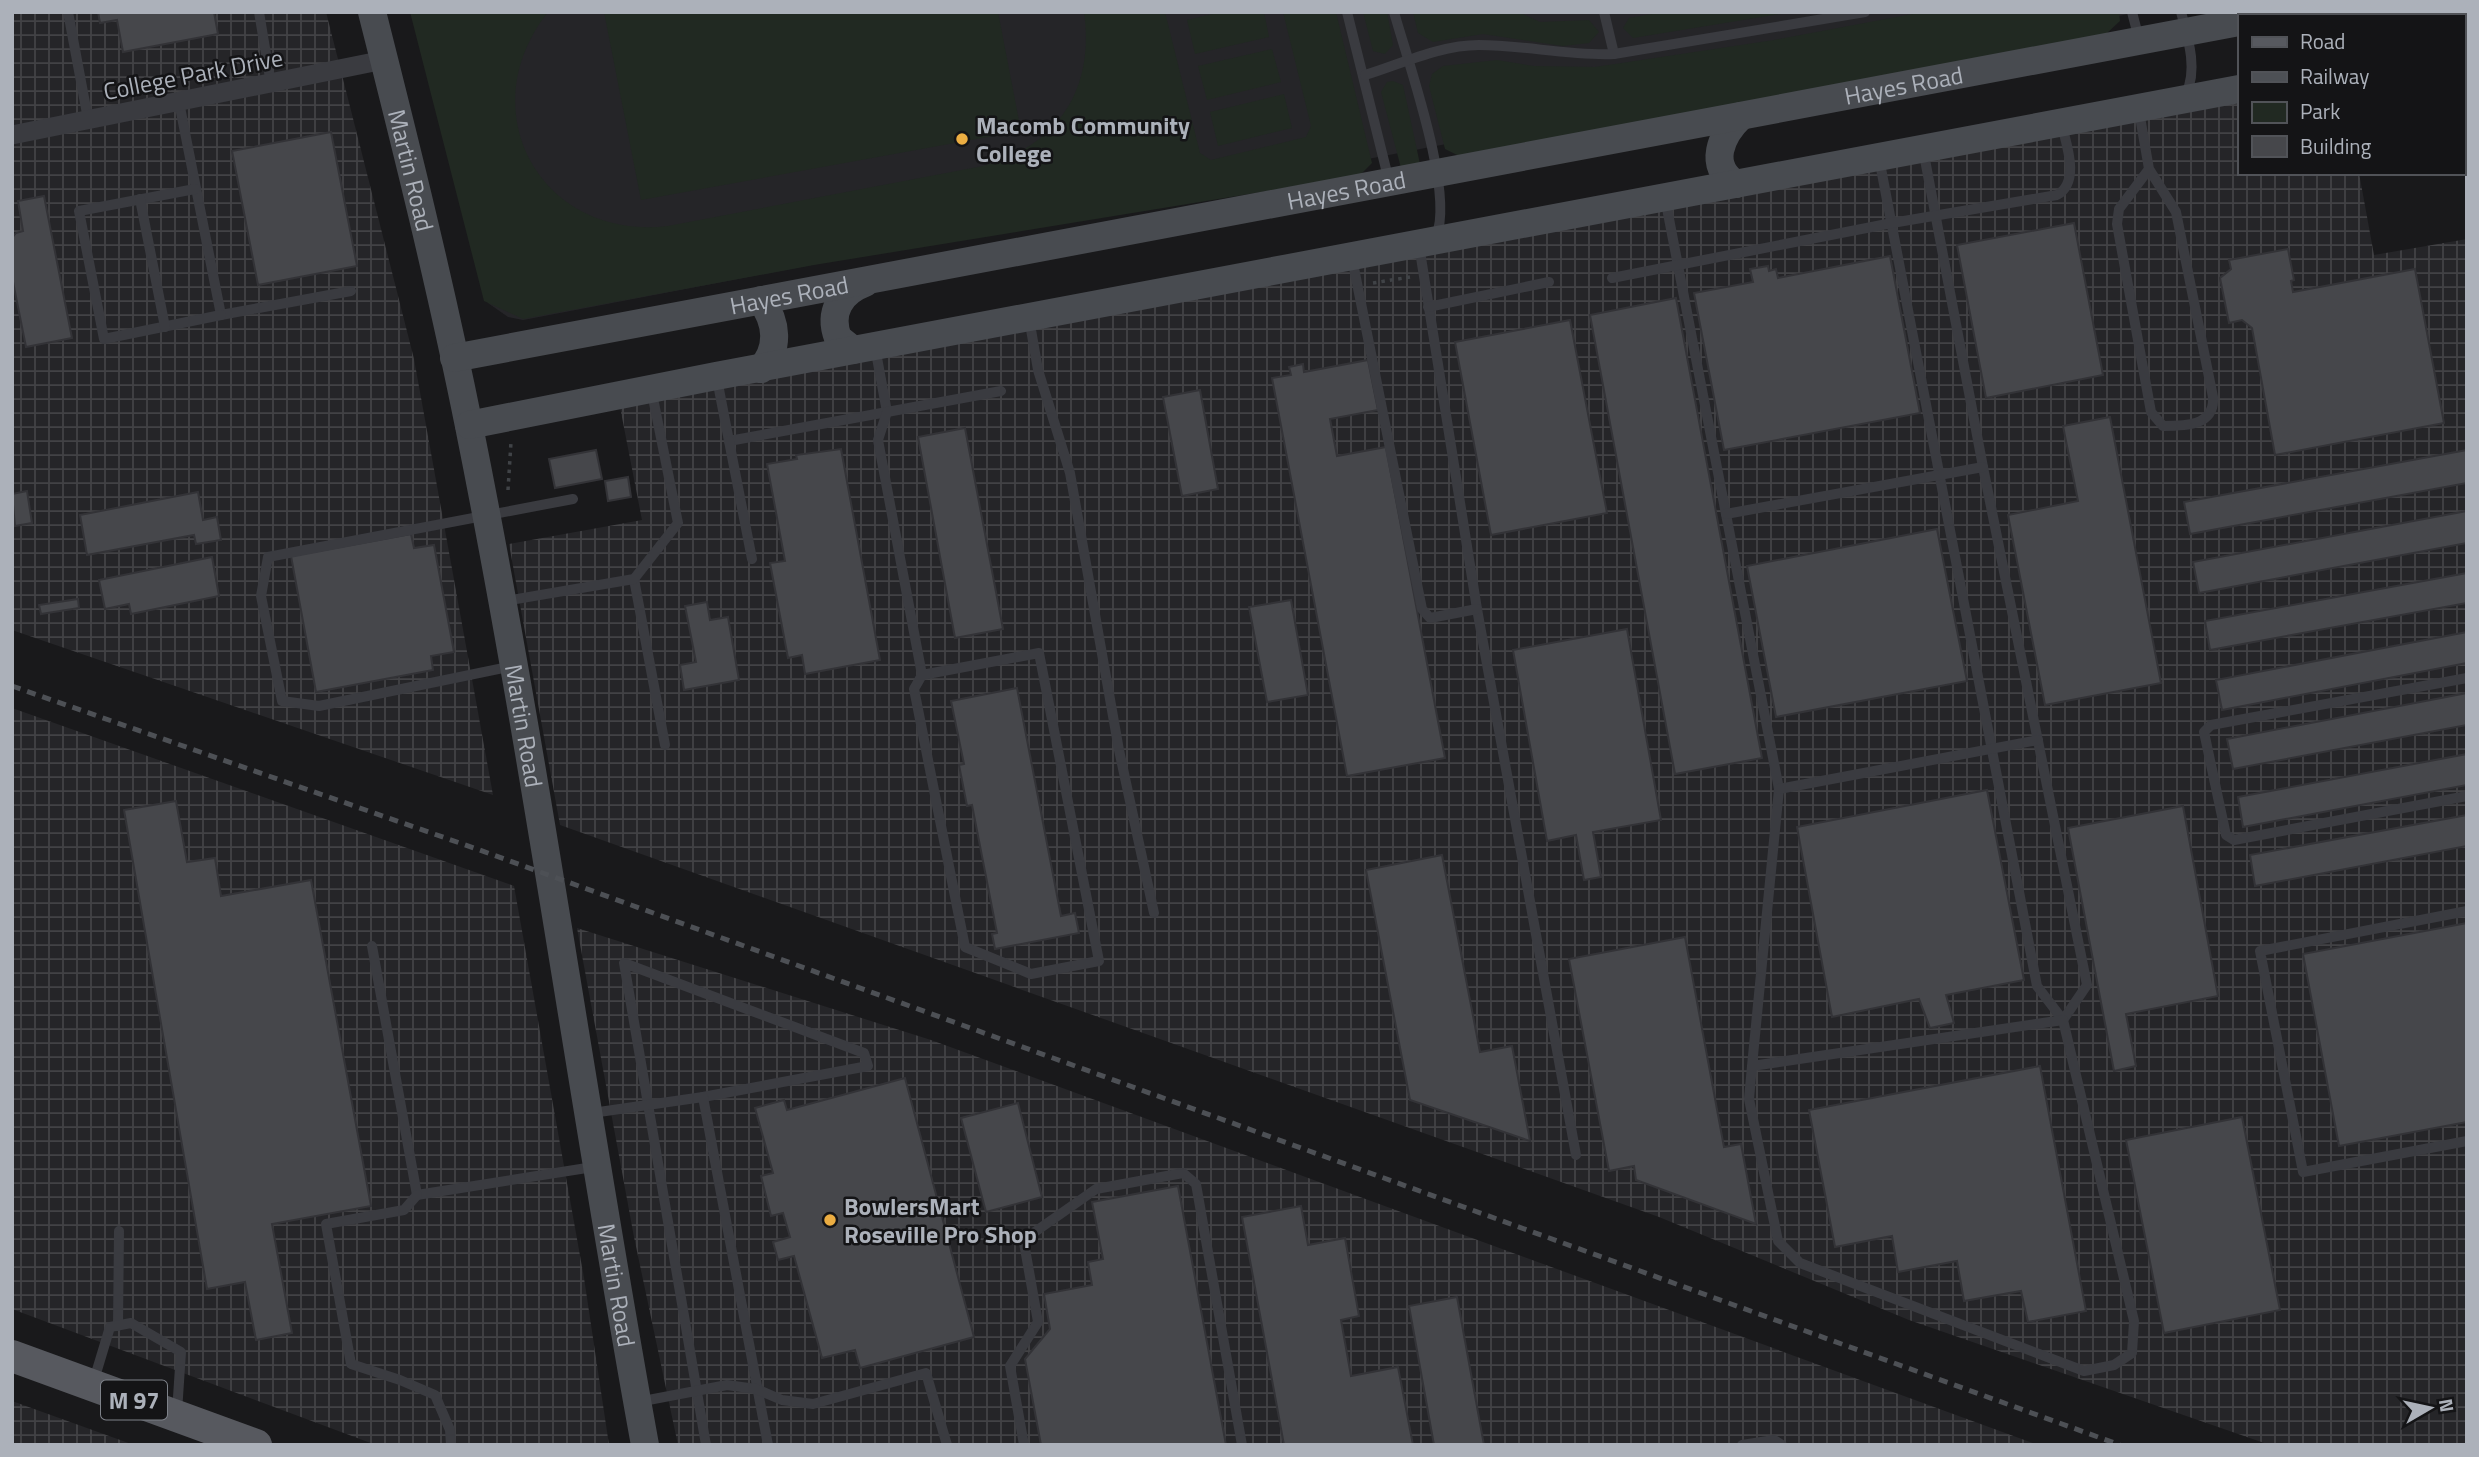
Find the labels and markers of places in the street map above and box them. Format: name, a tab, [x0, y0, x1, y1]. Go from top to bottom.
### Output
place label: Macomb Community College	[976, 107, 1190, 171]
marker: Macomb Community College	[954, 131, 970, 147]
place label: BowlersMart Roseville Pro Shop	[844, 1188, 1037, 1252]
marker: BowlersMart Roseville Pro Shop	[822, 1212, 838, 1228]

